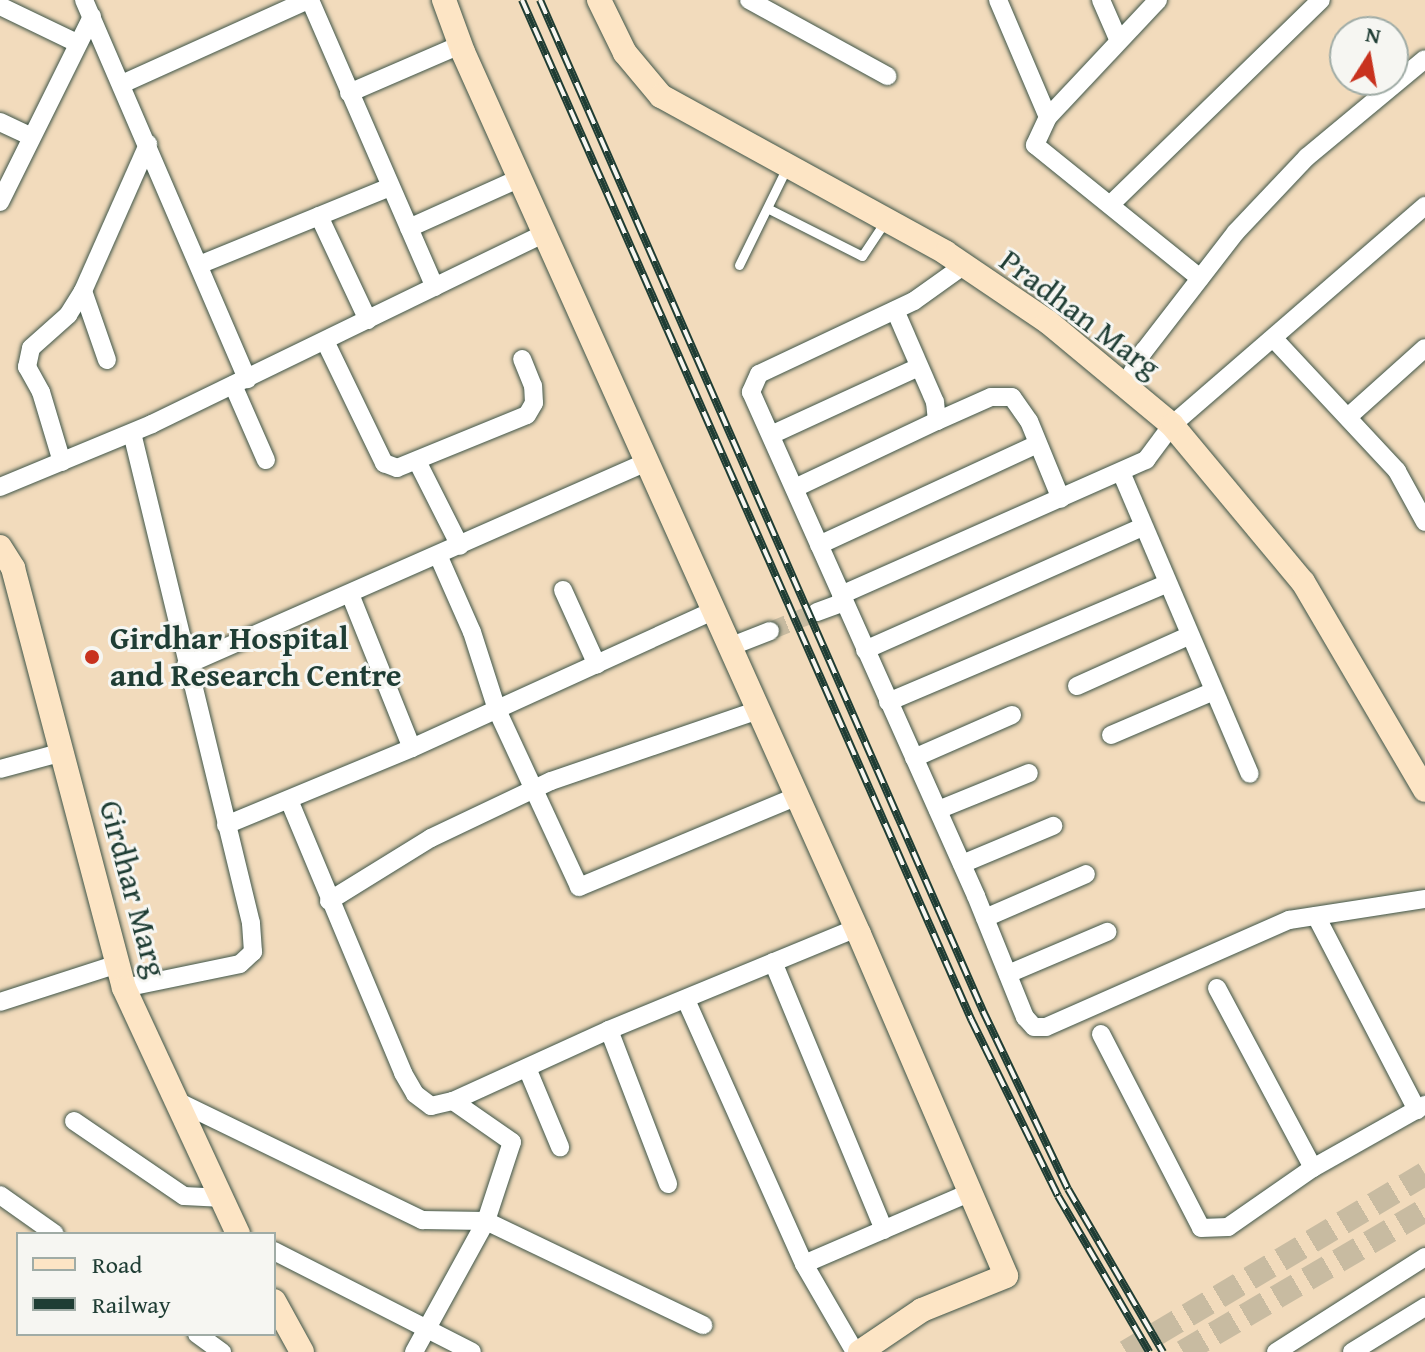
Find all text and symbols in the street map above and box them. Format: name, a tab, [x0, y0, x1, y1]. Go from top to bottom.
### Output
north arrow	[1329, 16, 1409, 96]
text: N	[1363, 17, 1383, 52]
street label: Pradhan Marg	[992, 241, 1168, 387]
place label: Girdhar Hospital and Research Centre	[110, 620, 401, 695]
marker: Girdhar Hospital and Research Centre	[81, 646, 103, 668]
street label: Girdhar Marg	[91, 796, 175, 982]
legend	[16, 1232, 276, 1336]
text: Road	[92, 1247, 142, 1282]
text: Railway	[92, 1287, 171, 1322]

